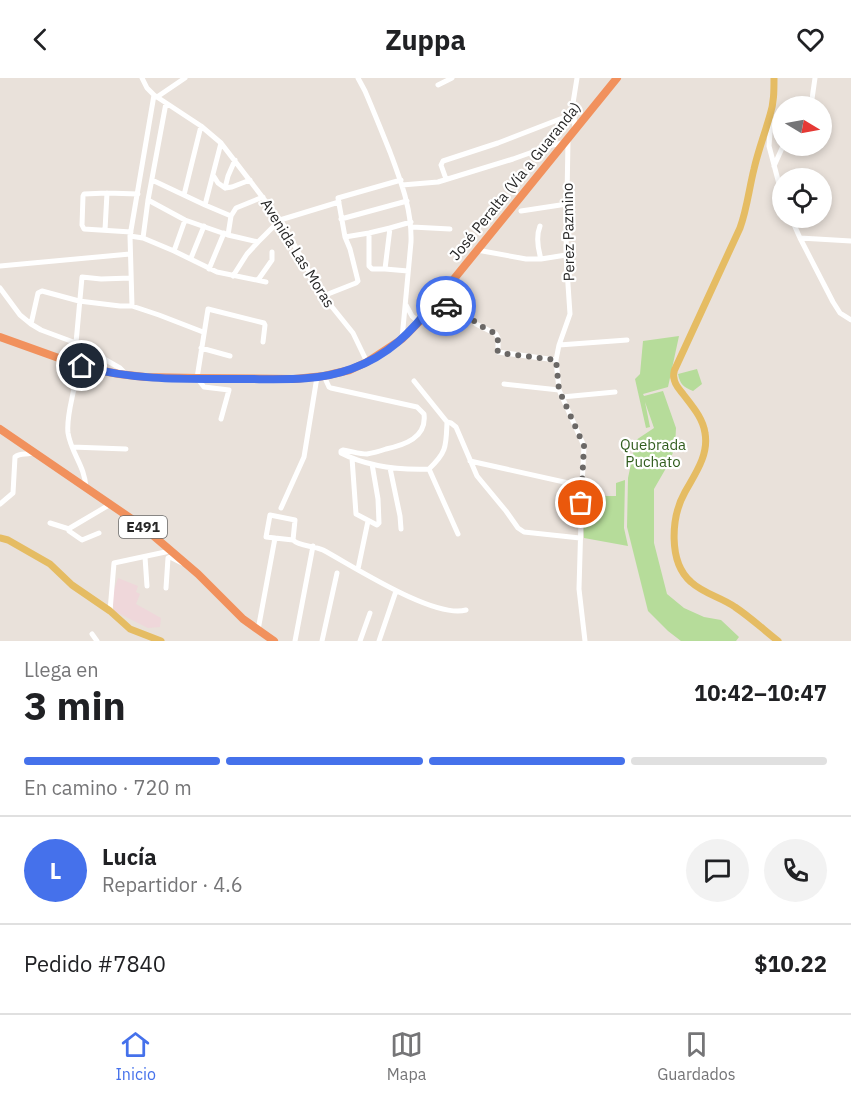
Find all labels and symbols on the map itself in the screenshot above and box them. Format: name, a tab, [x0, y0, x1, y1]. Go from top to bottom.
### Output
north arrow	[772, 96, 832, 156]
street label: José Peralta (Vía a Guaranda)	[445, 98, 585, 264]
street label: Perez Pazmino	[558, 182, 578, 282]
street label: Avenida Las Moras	[257, 195, 339, 311]
courier	[416, 276, 476, 336]
pin	[56, 340, 107, 391]
park label: Quebrada Puchato	[620, 435, 686, 471]
pin	[555, 477, 606, 528]
road number: E491	[119, 516, 167, 538]

